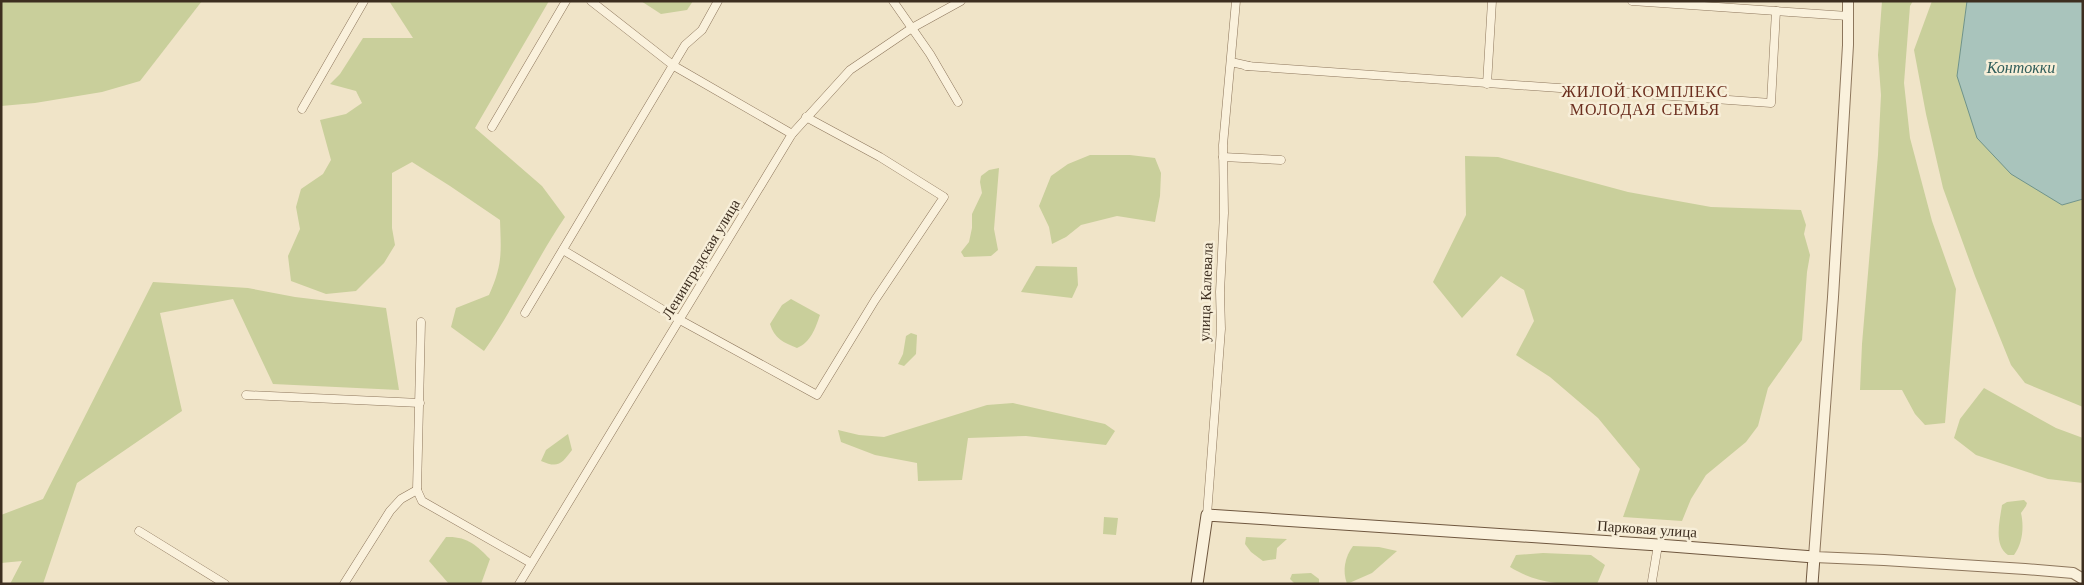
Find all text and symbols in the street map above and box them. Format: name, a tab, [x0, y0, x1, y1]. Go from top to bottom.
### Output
water label: Контокки	[1986, 59, 2055, 76]
district label: ЖИЛОЙ КОМПЛЕКС МОЛОДАЯ СЕМЬЯ	[1561, 82, 1729, 119]
street label: Ленинградская улица	[659, 196, 743, 322]
street label: улица Калевала	[1196, 242, 1216, 342]
street label: Парковая улица	[1596, 518, 1698, 541]

